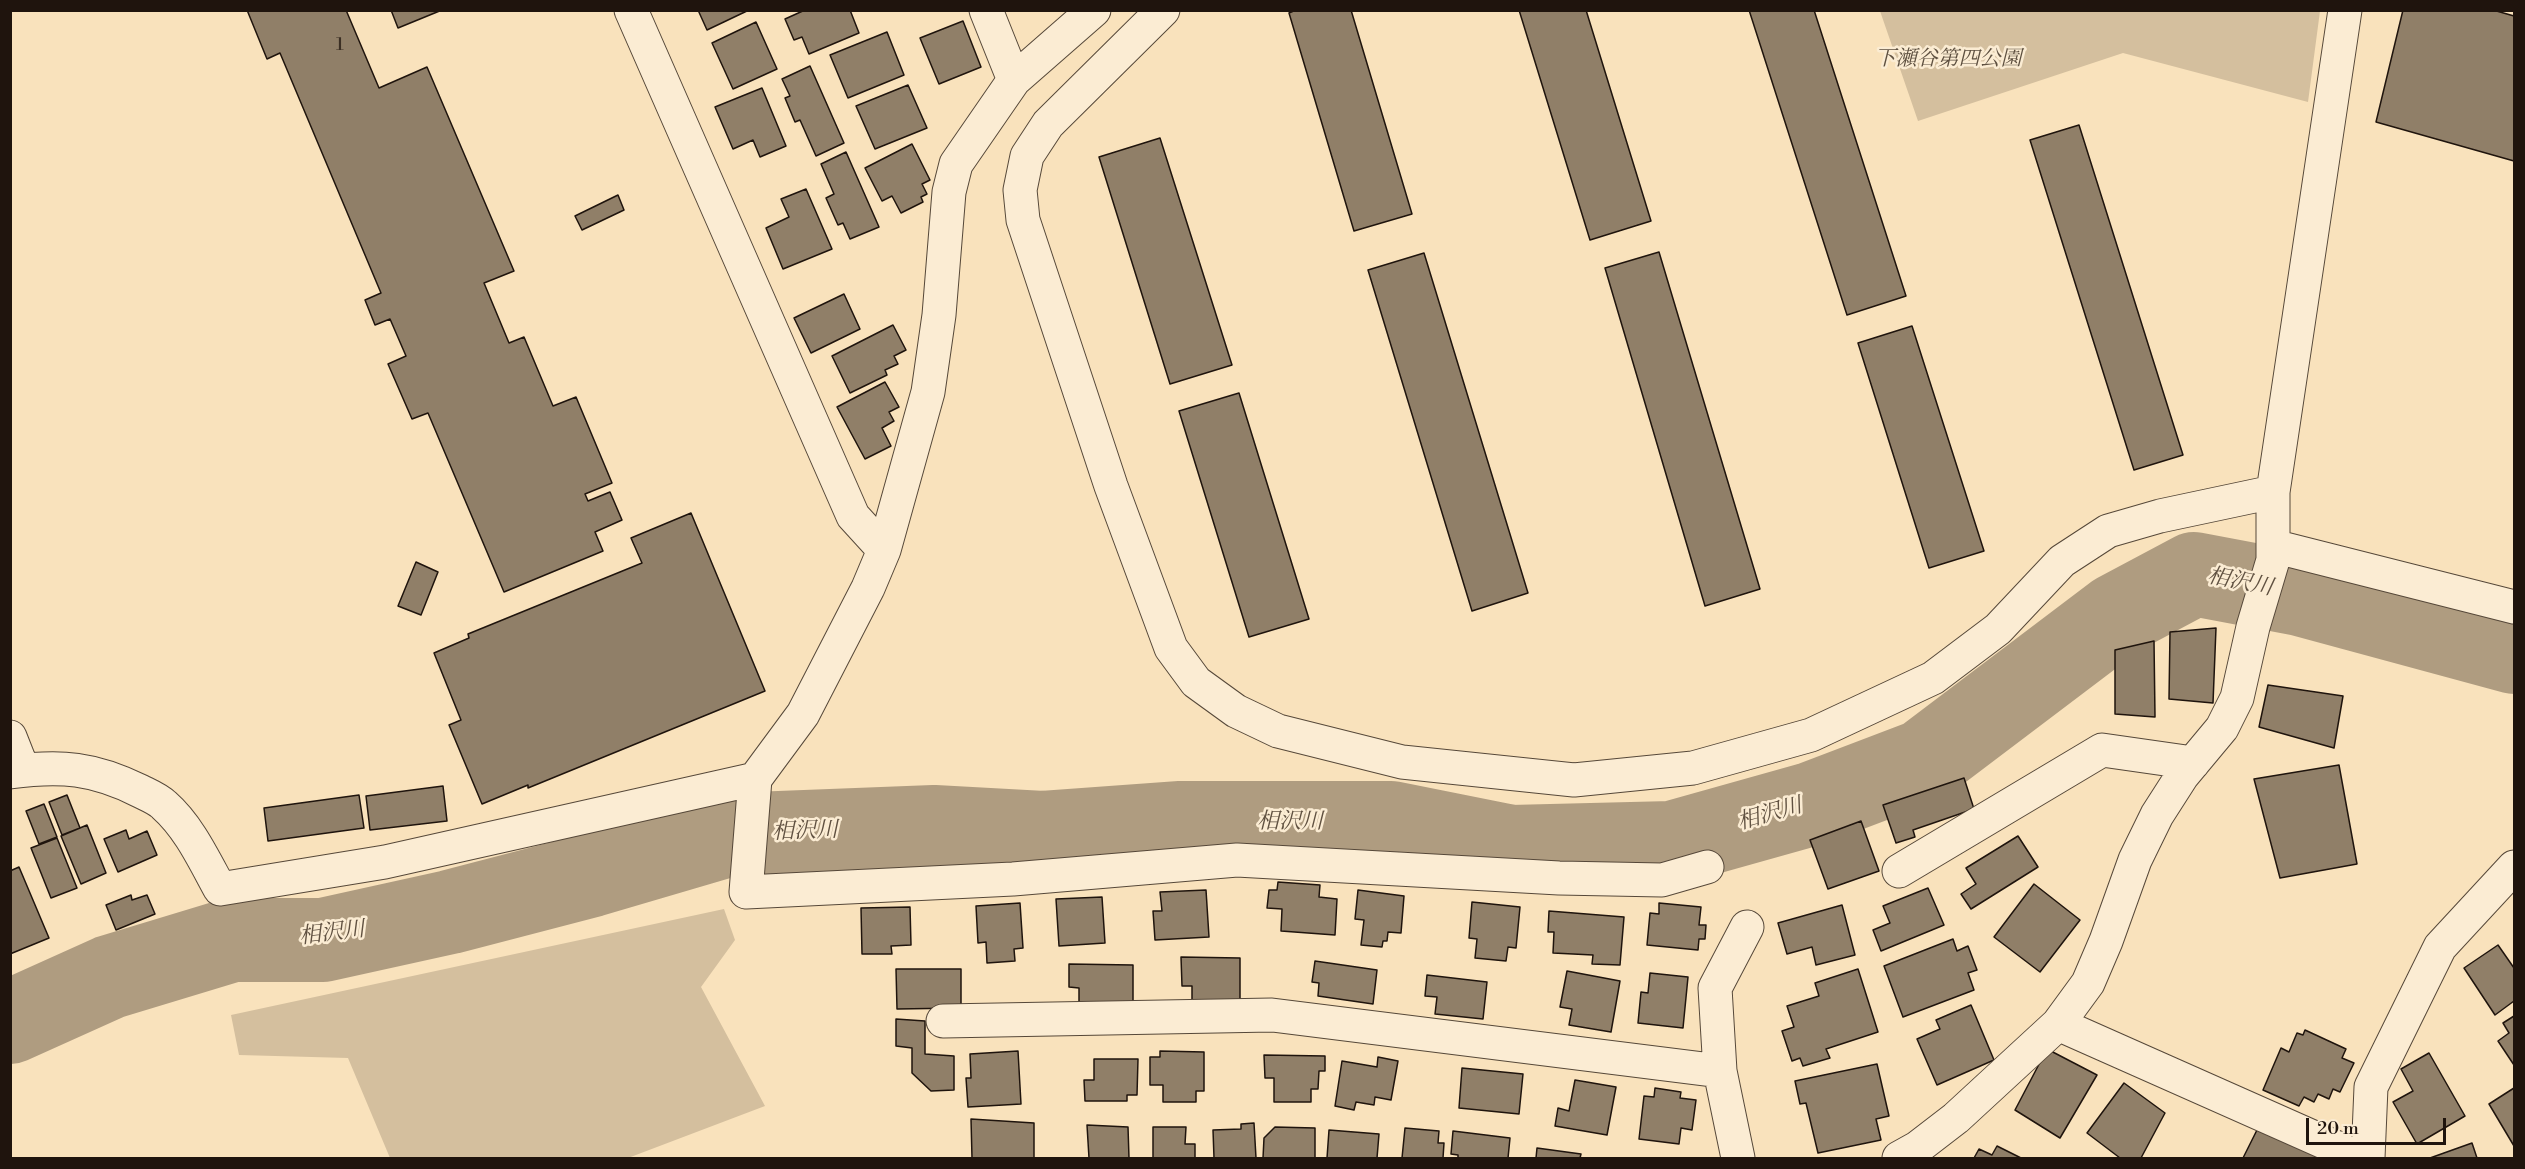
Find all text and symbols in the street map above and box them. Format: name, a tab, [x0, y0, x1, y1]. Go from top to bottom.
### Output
house number: 1	[336, 35, 344, 57]
park label: 下瀬谷第四公園	[1875, 47, 2021, 73]
water label: 相沢川	[2205, 564, 2275, 602]
water label: 相沢川	[1735, 793, 1805, 837]
water label: 相沢川	[1257, 810, 1323, 836]
water label: 相沢川	[772, 818, 838, 846]
water label: 相沢川	[298, 917, 366, 951]
scale bar	[2309, 1106, 2448, 1144]
text: 20 m	[2317, 1117, 2359, 1140]

